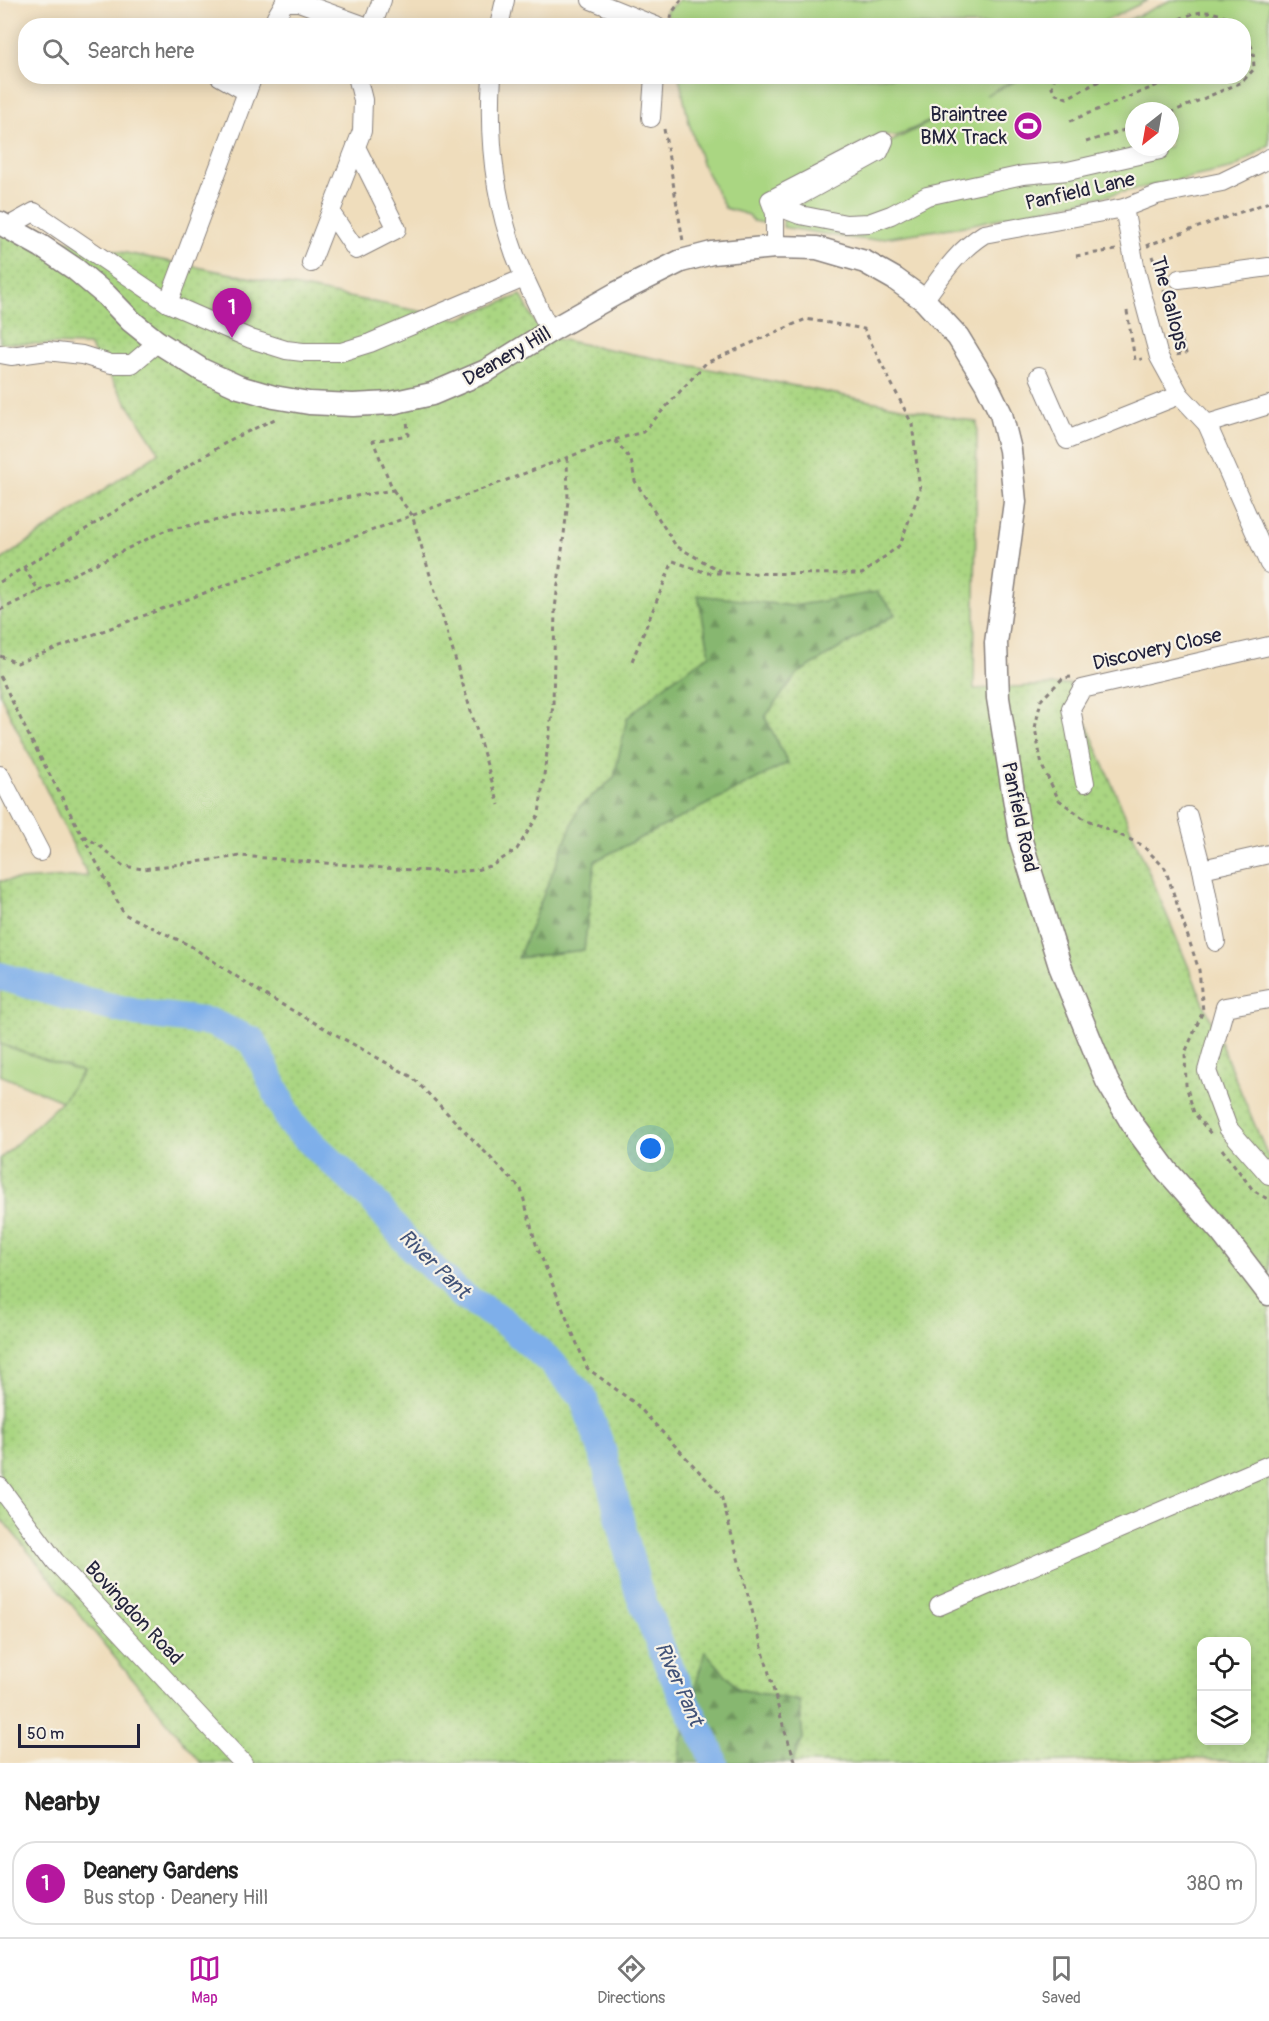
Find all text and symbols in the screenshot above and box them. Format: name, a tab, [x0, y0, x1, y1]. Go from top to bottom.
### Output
search box	[18, 18, 1251, 84]
icon: search	[39, 35, 72, 68]
text: Search here	[87, 37, 194, 65]
place label: Braintree BMX Track	[920, 102, 1008, 150]
north arrow	[1125, 102, 1179, 156]
sports icon: Braintree BMX Track	[1012, 110, 1044, 142]
street label: Panfield Lane	[1023, 166, 1137, 216]
street label: The Gallops	[1145, 253, 1195, 353]
pin: 1	[212, 288, 252, 338]
street label: Deanery Hill	[458, 321, 556, 391]
street label: Discovery Close	[1090, 622, 1224, 676]
street label: Panfield Road	[996, 760, 1044, 874]
your location	[636, 1134, 665, 1163]
water label: River Pant	[393, 1224, 477, 1306]
street label: Bovingdon Road	[80, 1556, 188, 1670]
map controls	[1197, 1637, 1251, 1745]
button: locate	[1197, 1637, 1251, 1691]
water label: River Pant	[649, 1638, 710, 1732]
button: layers	[1197, 1691, 1251, 1745]
scale bar	[18, 1721, 140, 1748]
text: 50 m	[27, 1724, 64, 1744]
text: Nearby	[24, 1786, 100, 1818]
text: Deanery Gardens	[83, 1857, 238, 1885]
text: 1	[42, 1871, 49, 1896]
text: 380 m	[1186, 1871, 1243, 1896]
text: Bus stop · Deanery Hill	[83, 1885, 268, 1910]
tab: Map	[188, 1952, 221, 2008]
tab: Directions	[597, 1952, 665, 2008]
tab: Saved	[1041, 1952, 1081, 2008]

